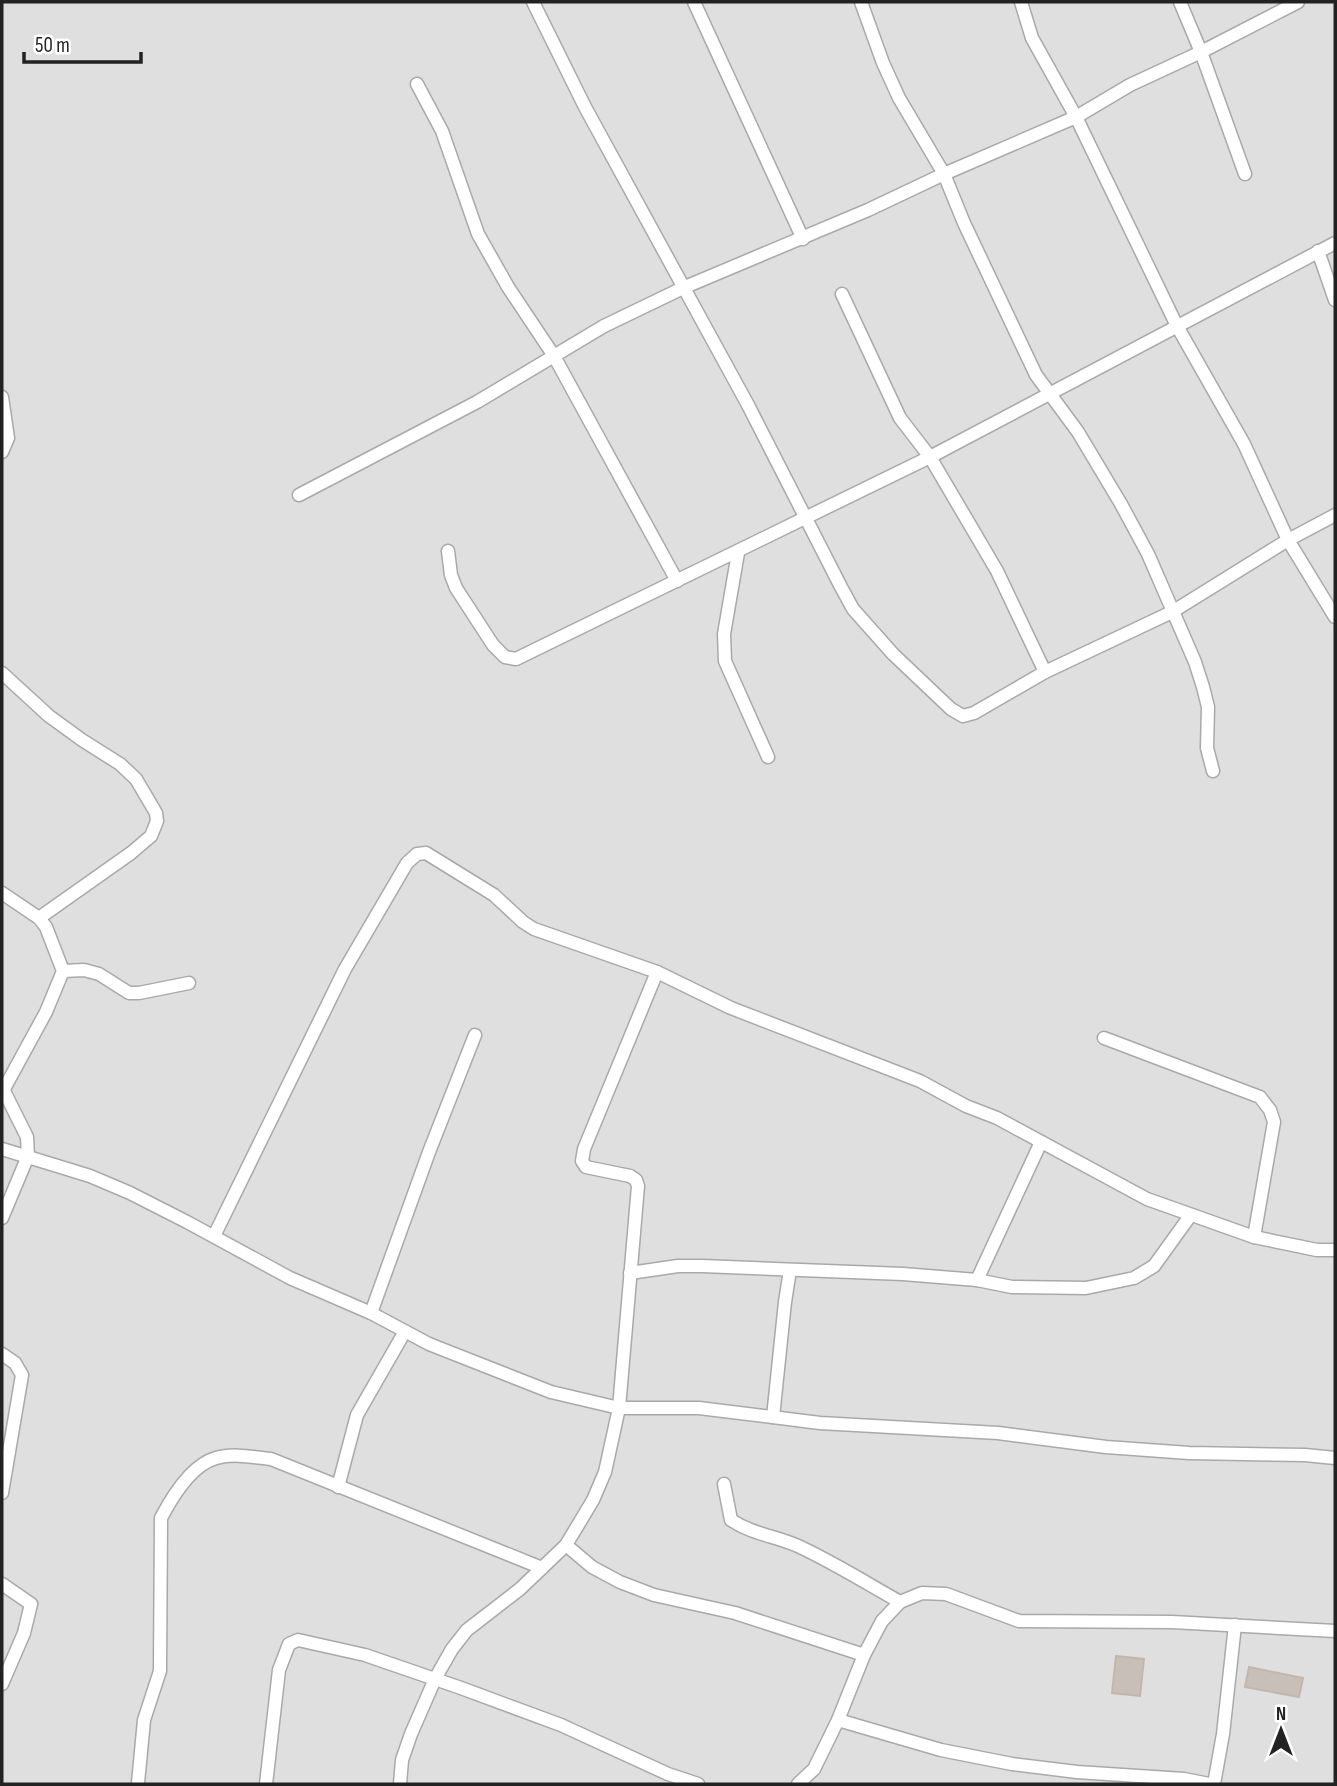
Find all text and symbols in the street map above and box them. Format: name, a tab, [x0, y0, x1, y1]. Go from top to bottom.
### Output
scale bar	[24, 21, 142, 65]
text: 50 m	[35, 33, 70, 58]
north arrow	[1246, 1695, 1316, 1765]
text: N	[1276, 1703, 1286, 1726]

